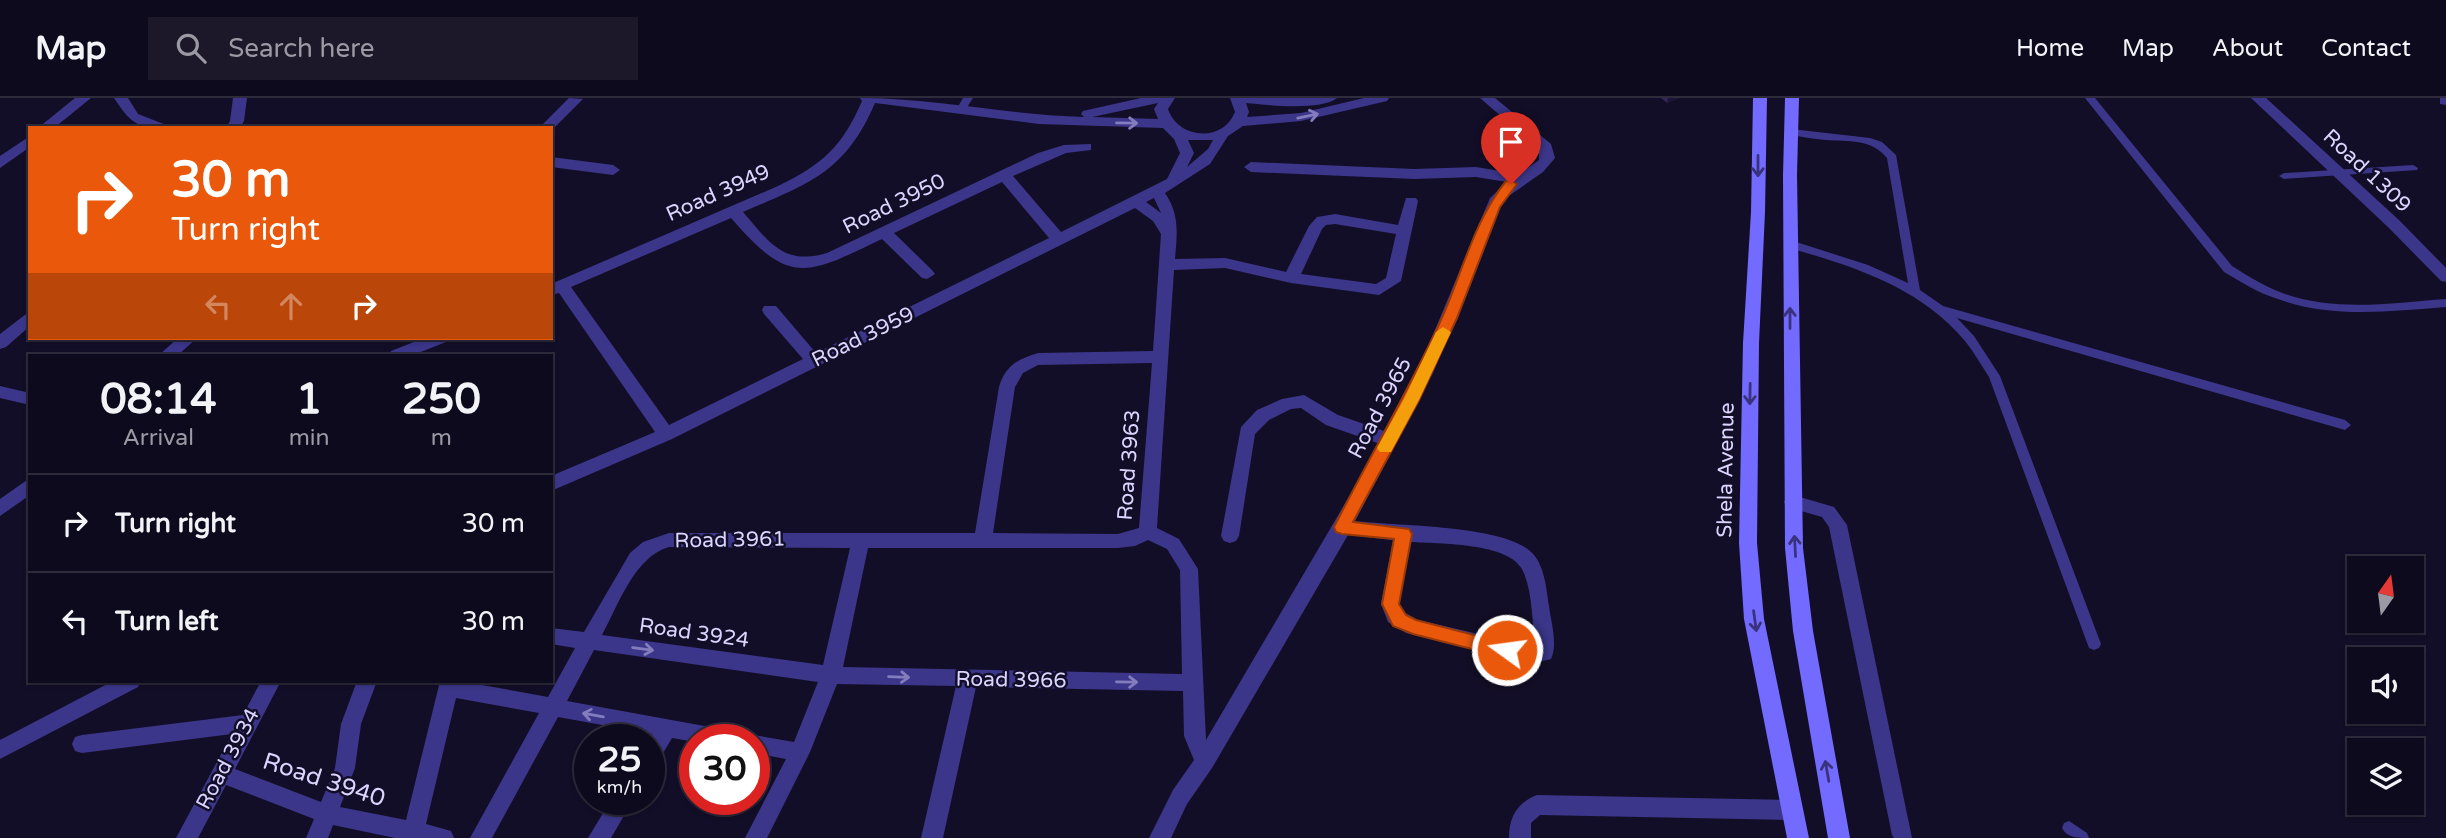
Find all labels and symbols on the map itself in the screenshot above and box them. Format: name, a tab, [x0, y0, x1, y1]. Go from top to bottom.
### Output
one-way arrow	[1296, 108, 1319, 122]
pin	[1481, 112, 1541, 184]
one-way arrow	[1115, 117, 1138, 130]
street label: Road 1309	[2318, 124, 2416, 218]
one-way arrow	[1751, 154, 1765, 177]
street label: Road 3949	[662, 159, 774, 227]
street label: Road 3950	[839, 168, 949, 240]
street label: Road 3959	[808, 301, 918, 373]
one-way arrow	[1783, 307, 1797, 330]
street label: Road 3965	[1343, 353, 1417, 463]
one-way arrow	[1743, 382, 1757, 405]
street label: Shela Avenue	[1712, 402, 1740, 538]
street label: Road 3963	[1113, 409, 1145, 521]
street label: Road 3961	[674, 527, 786, 553]
one-way arrow	[1788, 535, 1801, 558]
north arrow	[2347, 556, 2424, 634]
one-way arrow	[1748, 609, 1761, 632]
street label: Road 3924	[637, 613, 751, 653]
position arrow	[1470, 613, 1544, 687]
one-way arrow	[631, 643, 654, 656]
street label: Road 3966	[955, 667, 1067, 693]
one-way arrow	[888, 670, 911, 683]
one-way arrow	[1115, 675, 1138, 689]
street label: Road 3934	[191, 704, 265, 814]
one-way arrow	[582, 708, 605, 721]
speed limit sign: 30	[679, 724, 770, 815]
street label: Road 3940	[259, 747, 389, 813]
one-way arrow	[1820, 760, 1833, 783]

